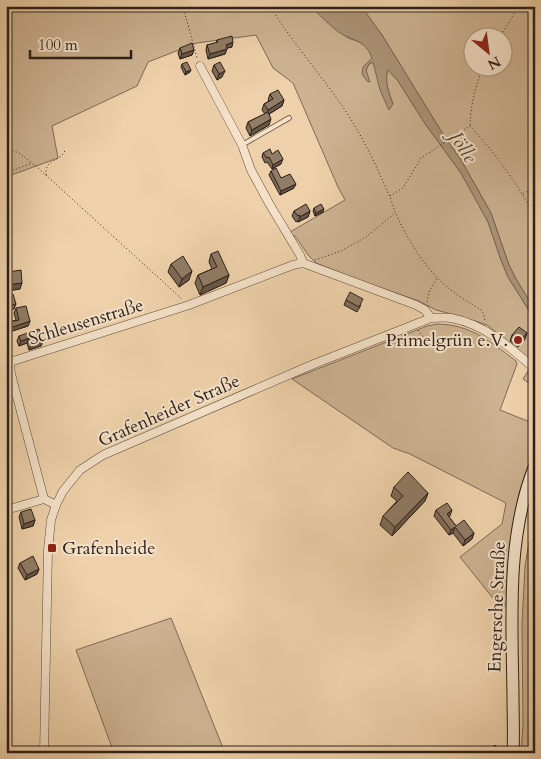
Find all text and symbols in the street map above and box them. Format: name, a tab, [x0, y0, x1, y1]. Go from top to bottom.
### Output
scale bar	[30, 28, 131, 60]
north arrow	[464, 28, 514, 78]
text: 100 m	[38, 35, 78, 55]
text: N	[484, 52, 504, 74]
water label: Jölle	[441, 123, 483, 168]
street label: Schleusenstraße	[25, 293, 147, 351]
place label: Primelgrün e.V.	[386, 328, 508, 353]
marker: Primelgrün e.V.	[512, 334, 524, 346]
street label: Grafenheider Straße	[94, 369, 244, 453]
place label: Grafenheide	[62, 536, 155, 561]
street label: Engersche Straße	[482, 541, 512, 673]
marker: Grafenheide	[46, 542, 58, 554]

